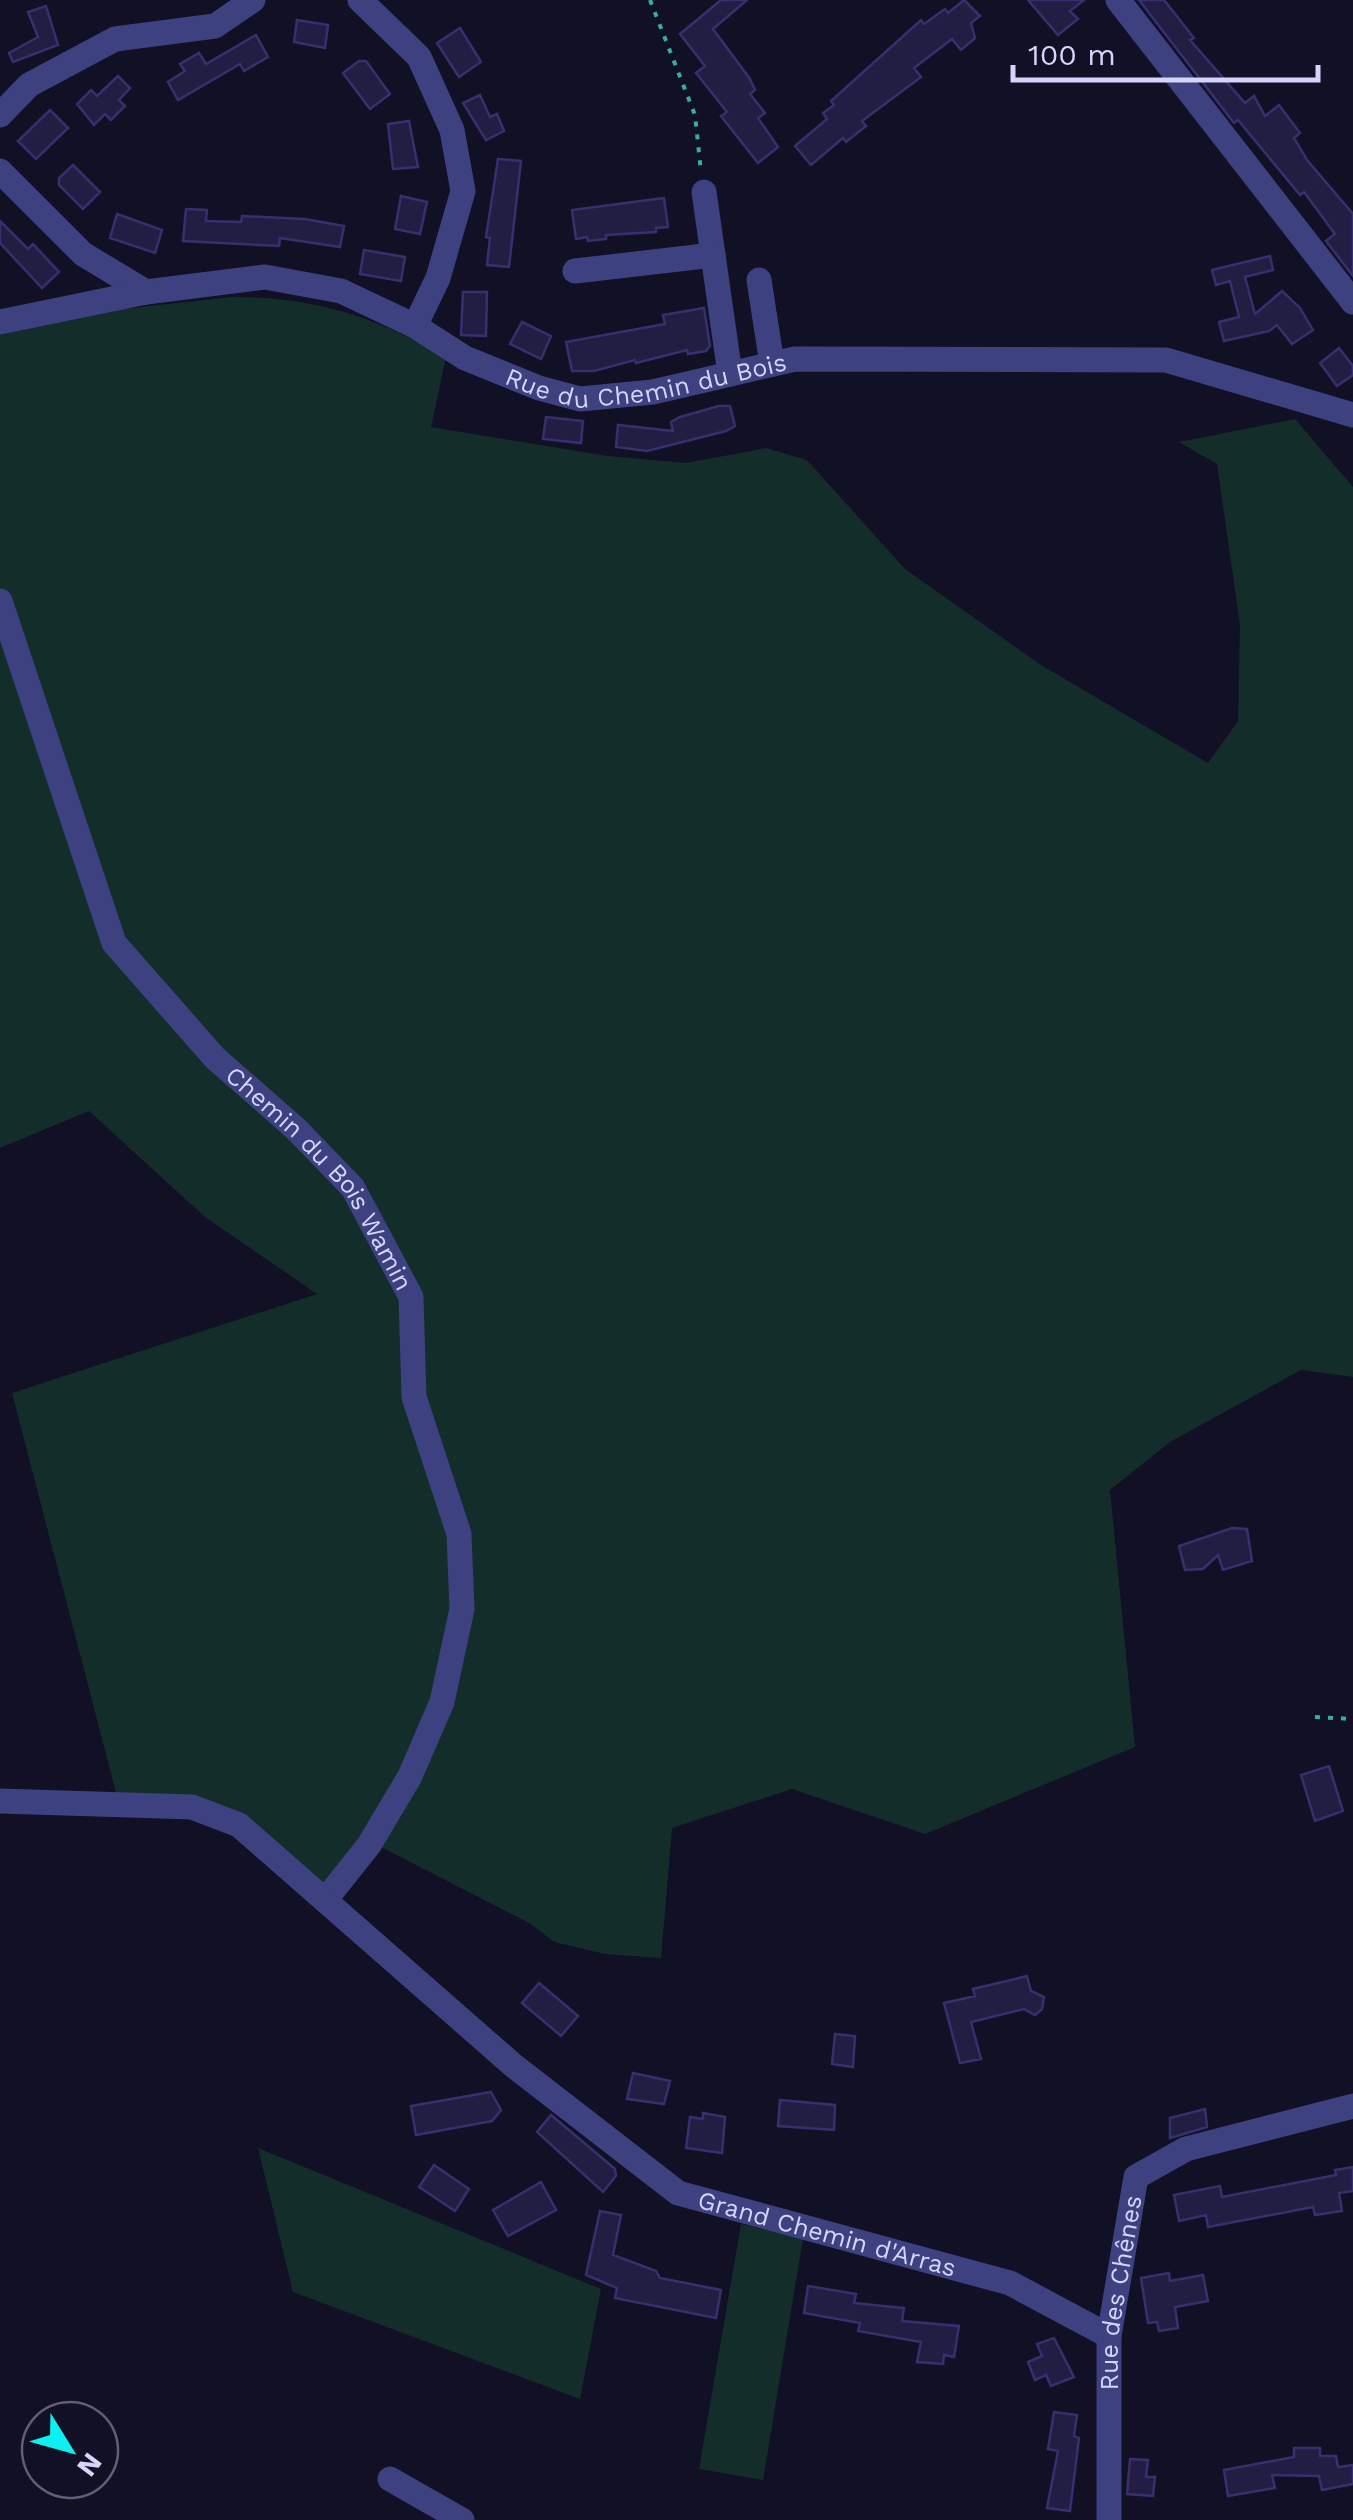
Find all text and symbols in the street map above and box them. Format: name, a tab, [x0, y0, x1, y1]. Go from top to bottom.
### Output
scale bar	[1013, 20, 1318, 82]
text: 100 m	[1028, 37, 1116, 72]
street label: Rue du Chemin du Bois	[501, 347, 789, 414]
street label: Chemin du Bois Wamin	[220, 1060, 419, 1295]
street label: Grand Chemin d'Arras	[695, 2185, 959, 2282]
street label: Rue des Chênes	[1095, 2193, 1147, 2390]
north arrow	[20, 2400, 120, 2500]
text: N	[70, 2447, 109, 2483]

